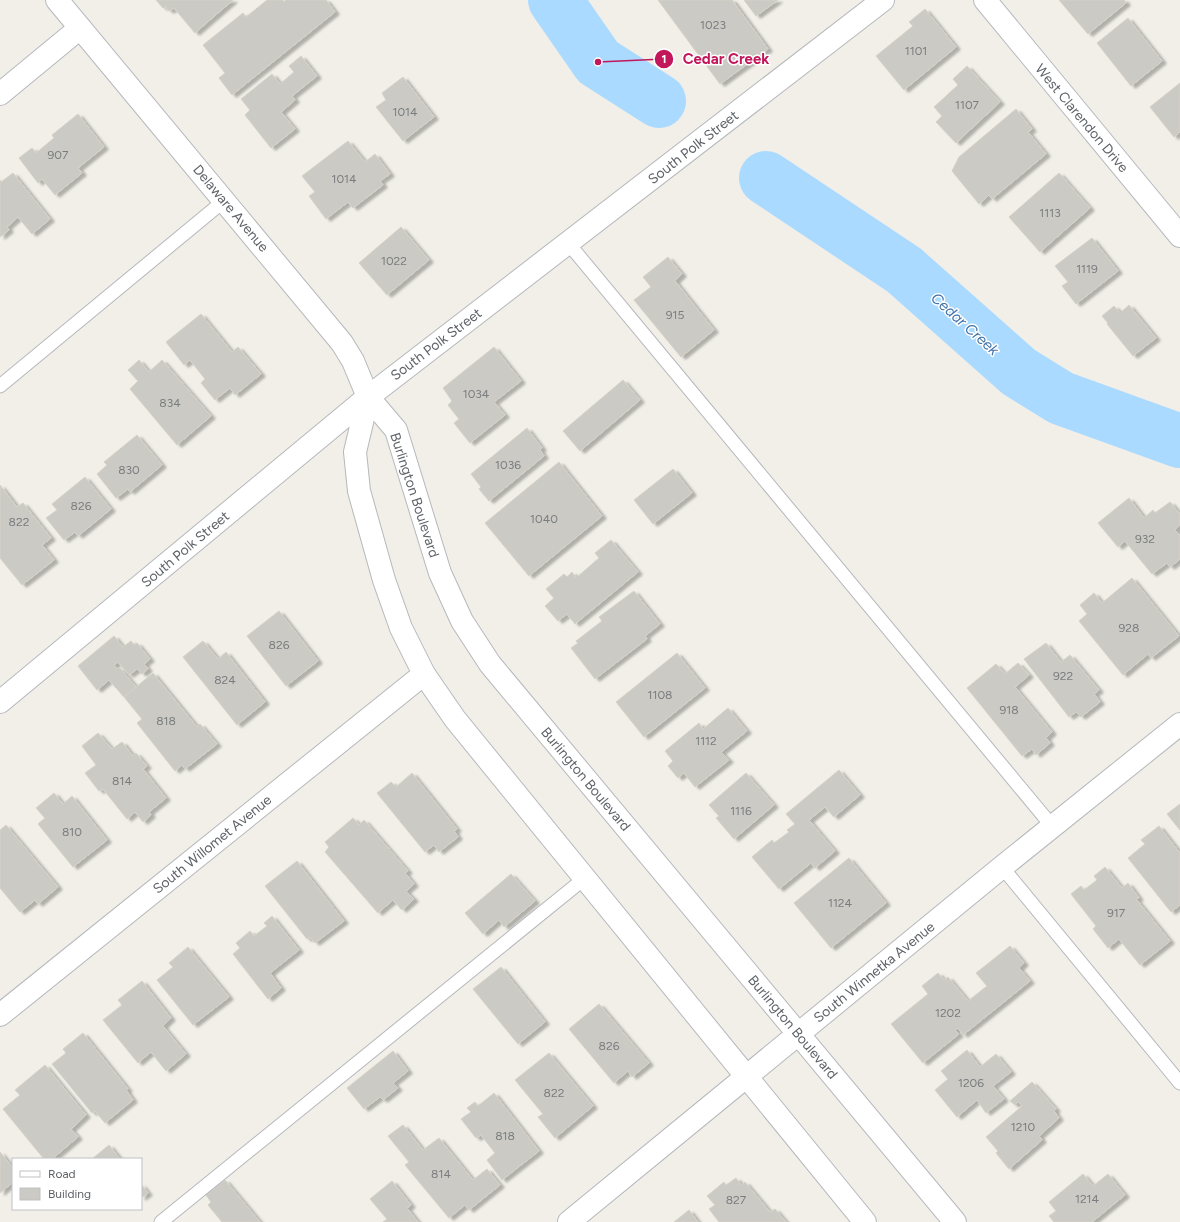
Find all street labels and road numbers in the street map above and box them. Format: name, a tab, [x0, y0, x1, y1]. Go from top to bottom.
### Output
street label: West Clarendon Drive	[1031, 61, 1132, 176]
street label: South Polk Street	[645, 107, 742, 188]
street label: Delaware Avenue	[189, 161, 272, 256]
street label: South Polk Street	[387, 305, 485, 384]
street label: Burlington Boulevard	[386, 431, 443, 560]
street label: South Polk Street	[138, 508, 233, 591]
street label: Burlington Boulevard	[537, 724, 634, 835]
street label: South Willomet Avenue	[150, 791, 275, 897]
street label: South Winnetka Avenue	[810, 918, 939, 1026]
street label: Burlington Boulevard	[744, 972, 841, 1083]

